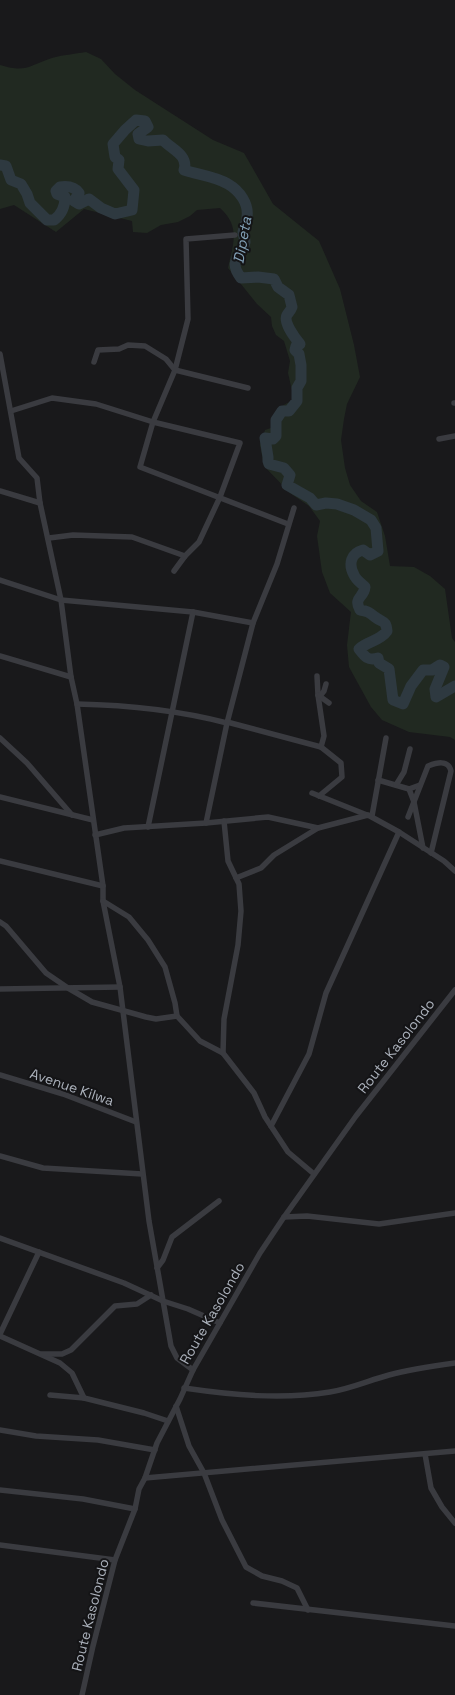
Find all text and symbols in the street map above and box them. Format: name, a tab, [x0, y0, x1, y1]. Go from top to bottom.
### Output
water label: Dipeta	[229, 215, 256, 265]
street label: Route Kasolondo	[353, 995, 439, 1097]
street label: Avenue Kilwa	[28, 1064, 116, 1110]
street label: Route Kasolondo	[175, 1259, 249, 1367]
street label: Route Kasolondo	[67, 1557, 113, 1673]

